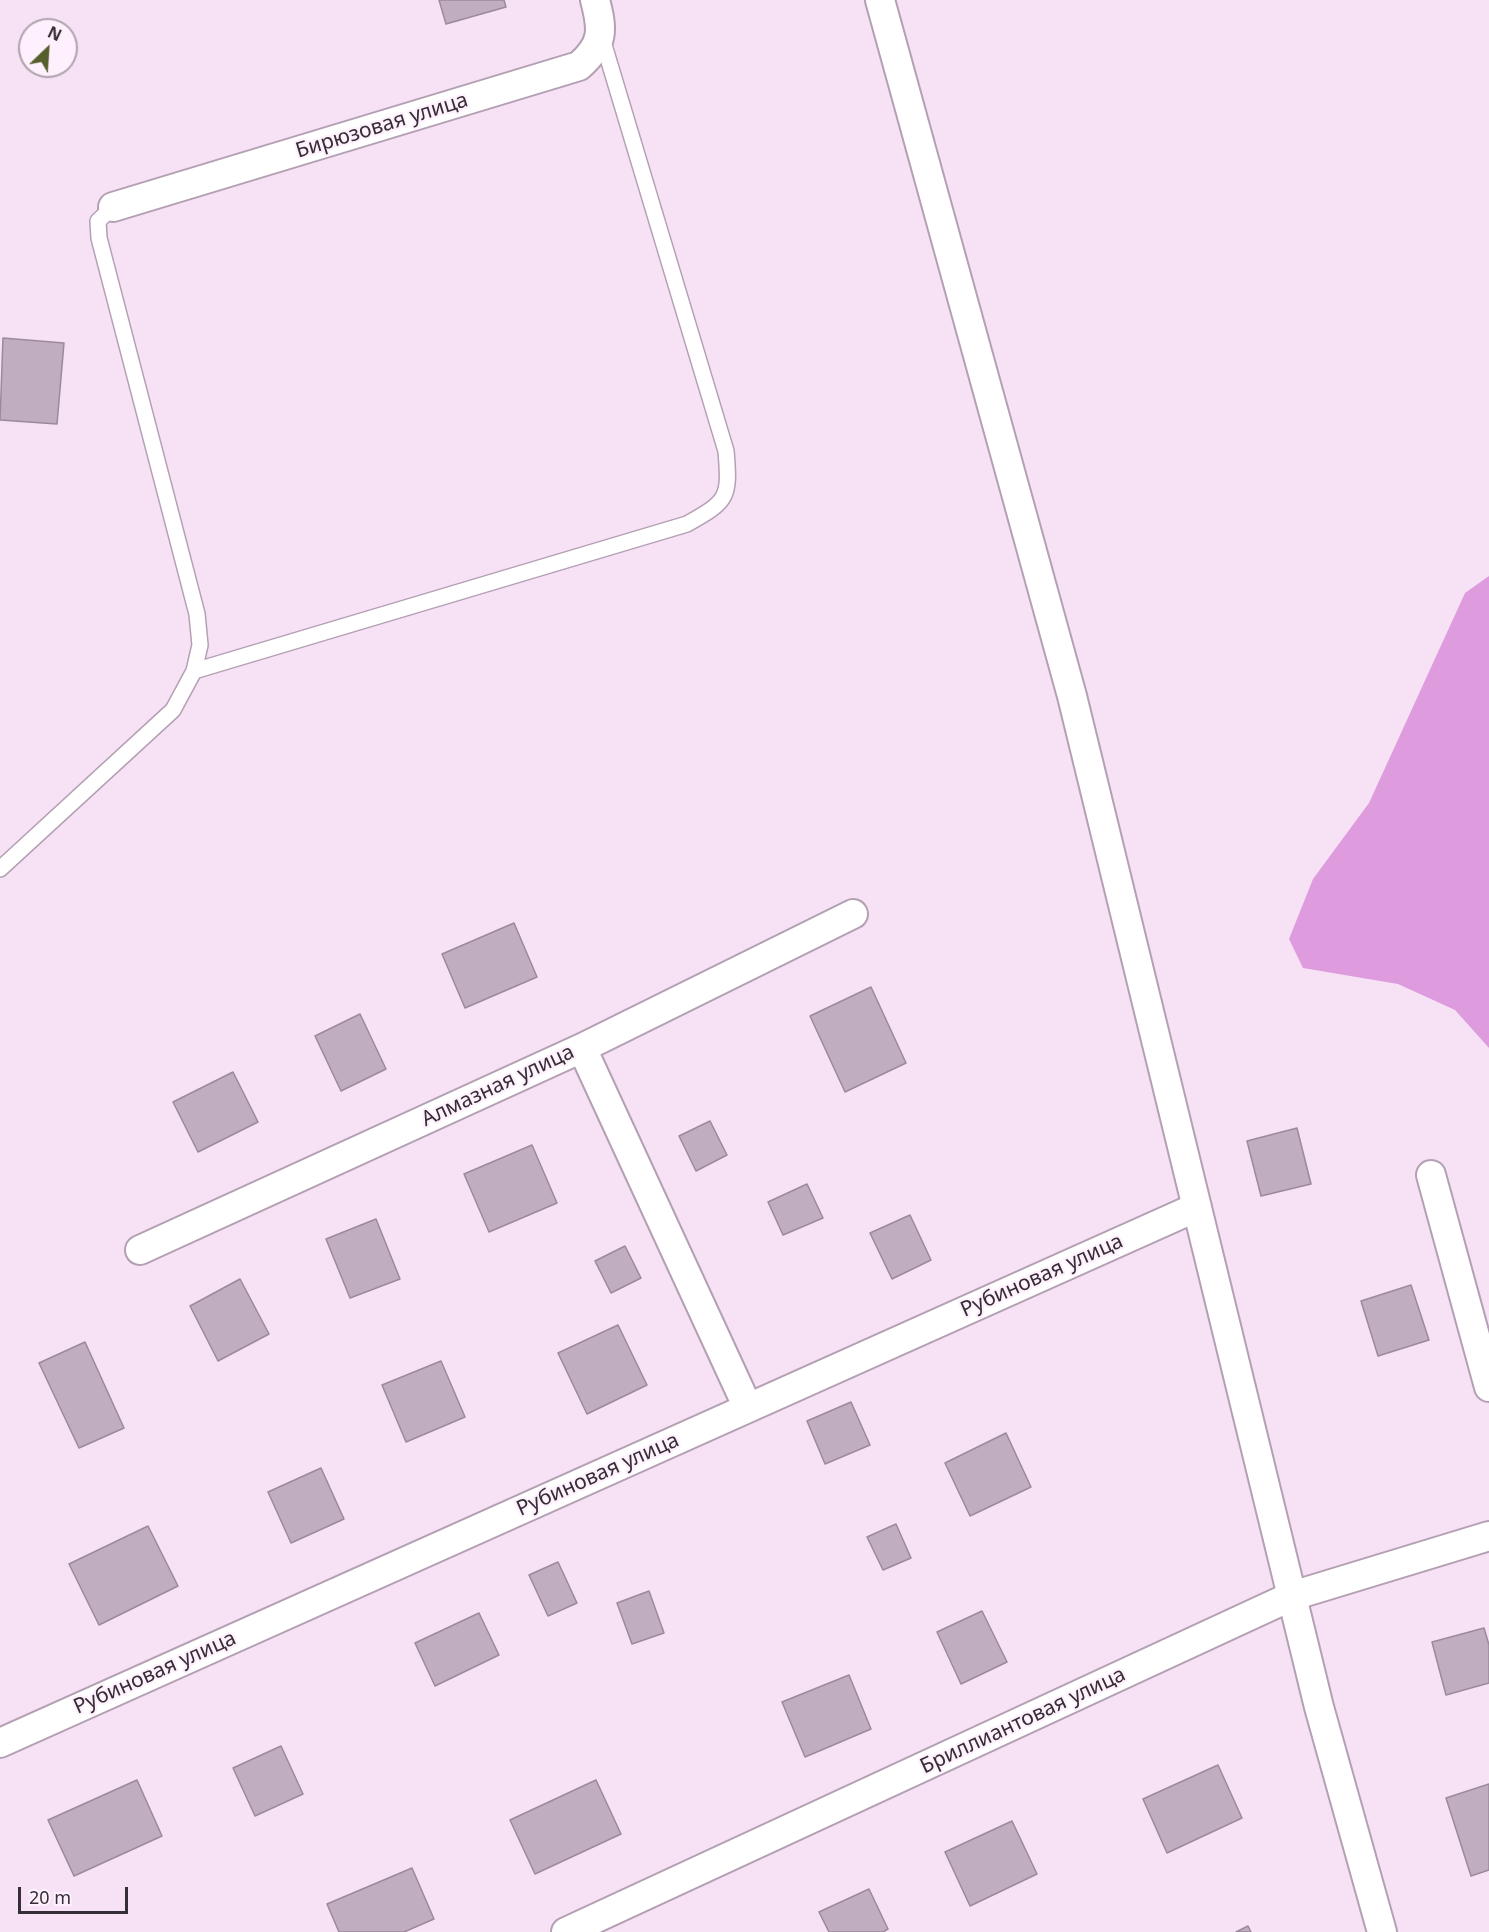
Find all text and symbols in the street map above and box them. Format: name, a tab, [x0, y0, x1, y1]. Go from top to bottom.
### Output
north arrow	[18, 18, 78, 78]
text: N	[44, 21, 65, 46]
street label: Бирюзовая улица	[293, 88, 471, 164]
street label: Алмазная улица	[418, 1040, 578, 1132]
street label: Рубиновая улица	[957, 1229, 1127, 1323]
street label: Рубиновая улица	[513, 1428, 683, 1522]
street label: Рубиновая улица	[70, 1626, 240, 1720]
street label: Бриллиантовая улица	[916, 1662, 1130, 1780]
scale bar	[21, 1875, 130, 1913]
text: 20 m	[29, 1885, 71, 1909]

